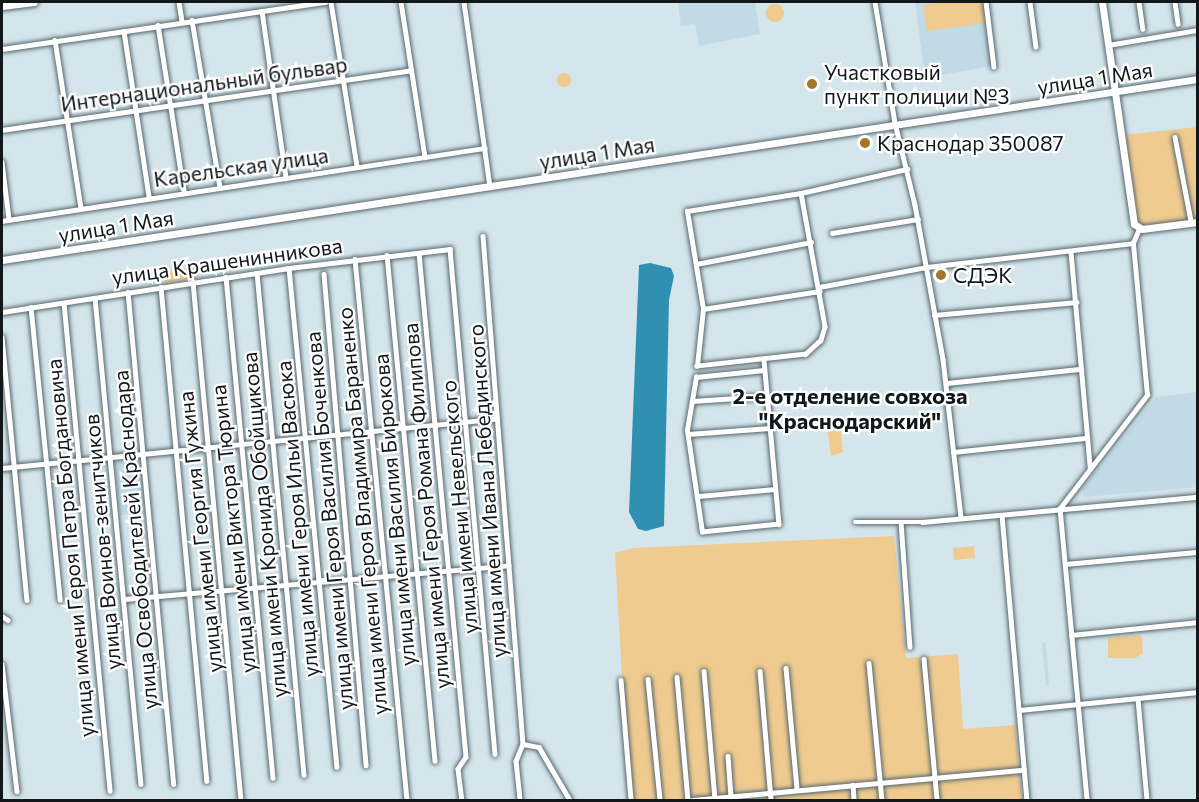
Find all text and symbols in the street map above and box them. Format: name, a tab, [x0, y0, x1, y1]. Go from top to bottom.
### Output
street label: Интернациональный бульвар	[59, 51, 349, 117]
street label: улица 1 Мая	[1036, 56, 1154, 100]
place label: Участковый пункт полиции №3	[824, 59, 1009, 109]
marker: Участковый пункт полиции №3	[805, 77, 819, 91]
place label: Краснодар 350087	[877, 130, 1064, 156]
street label: улица 1 Мая	[538, 131, 656, 175]
marker: Краснодар 350087	[858, 136, 872, 150]
street label: Карельская улица	[152, 142, 330, 192]
street label: улица 1 Мая	[57, 204, 175, 248]
street label: улица Крашенинникова	[110, 232, 344, 290]
place label: СДЭК	[953, 262, 1012, 288]
marker: СДЭК	[934, 268, 948, 282]
street label: улица имени Героя Владимира Бараненко	[332, 306, 392, 716]
street label: улица имени Героя Романа Филипова	[397, 322, 455, 690]
street label: улица имени Ивана Лебединского	[463, 323, 511, 659]
street label: улица имени Героя Василия Боченкова	[300, 331, 358, 711]
street label: улица имени Кронида Обойщикова	[236, 351, 292, 699]
street label: улица имени Василия Бирюкова	[368, 353, 420, 667]
street label: улица имени Героя Петра Богдановича	[41, 358, 99, 738]
street label: улица имени Героя Ильи Васюка	[271, 360, 323, 678]
street label: улица Освободителей Краснодара	[108, 369, 162, 711]
street label: улица имени Невельского	[435, 379, 483, 635]
district label: 2-е отделение совхоза "Краснодарский"	[733, 382, 967, 434]
street label: улица имени Виктора Тюрина	[205, 384, 261, 674]
street label: улица имени Георгия Гужина	[173, 390, 227, 674]
street label: улица Воинов-зенитчиков	[78, 413, 126, 671]

